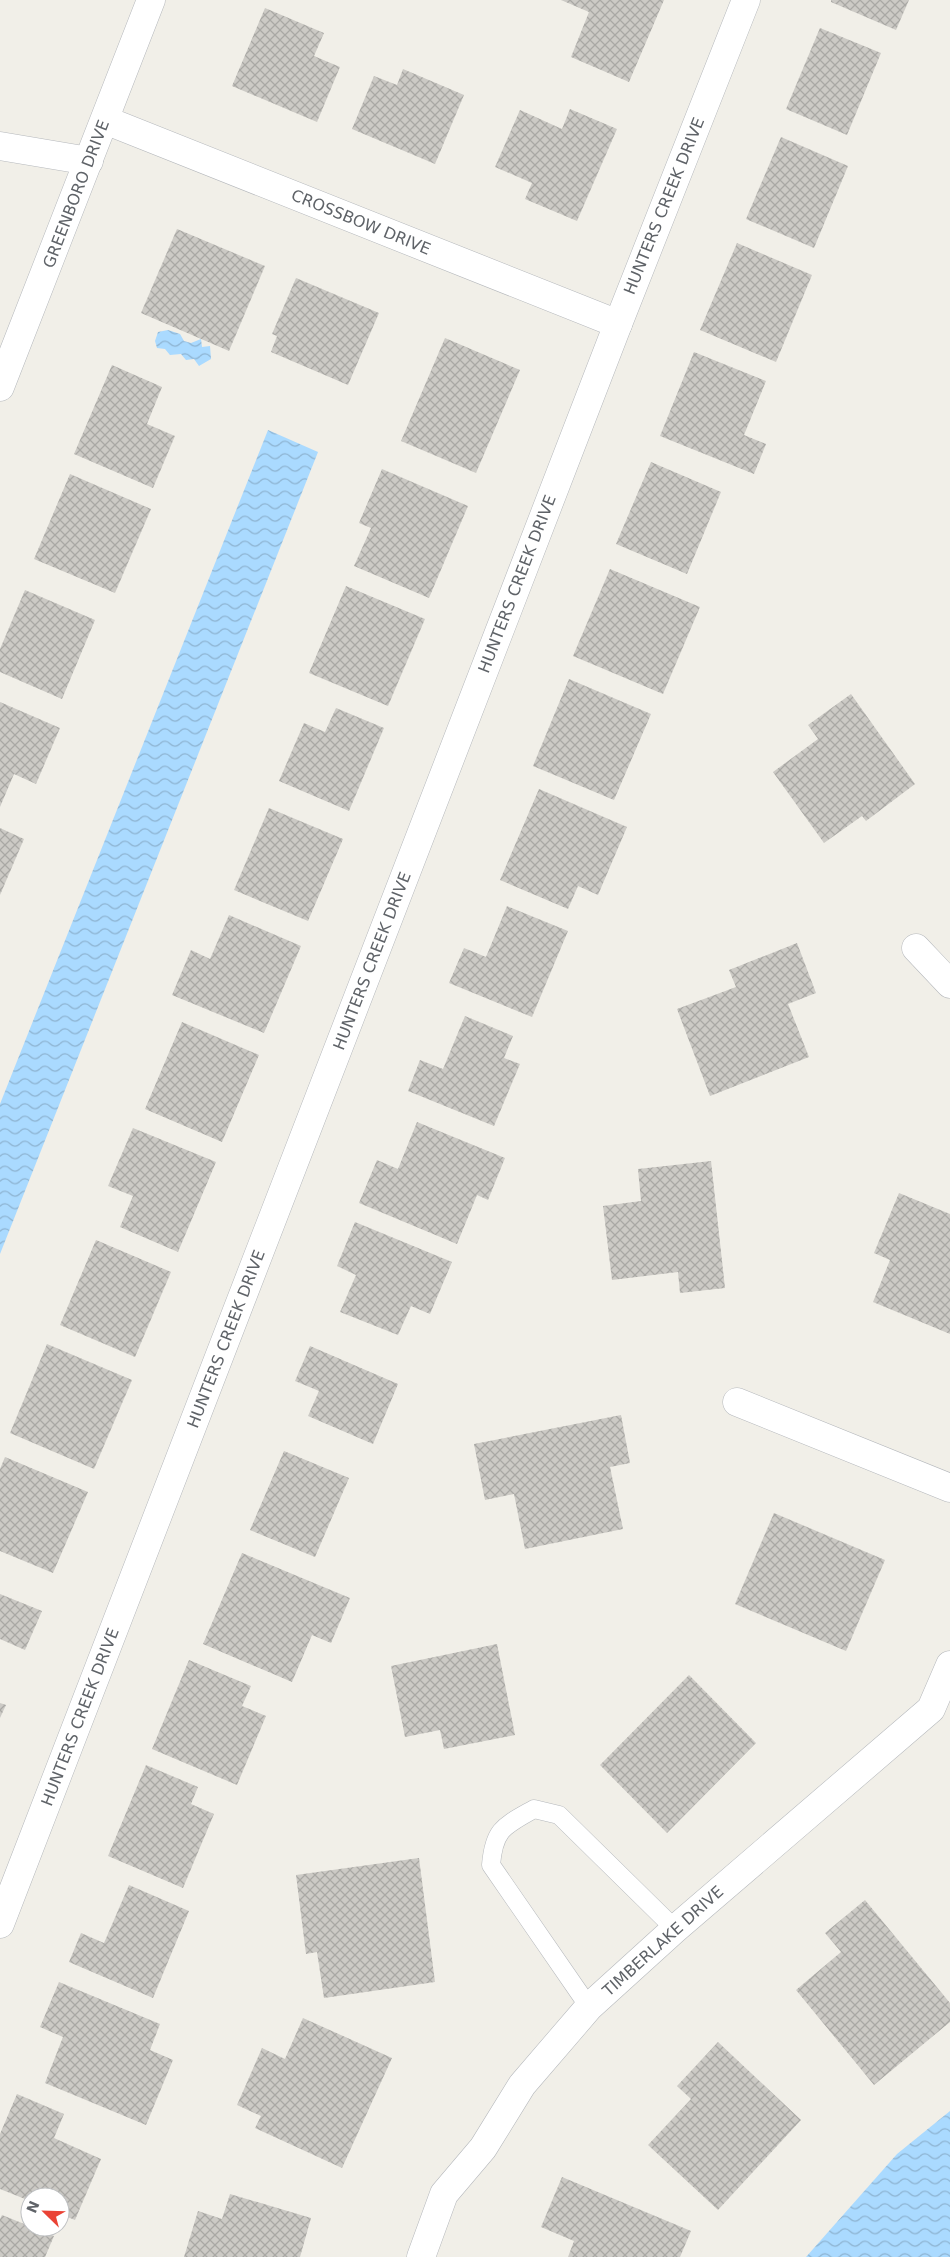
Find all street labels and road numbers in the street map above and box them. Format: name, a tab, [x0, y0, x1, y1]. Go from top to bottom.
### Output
street label: HUNTERS CREEK DRIVE	[620, 115, 708, 297]
street label: GREENBORO DRIVE	[39, 117, 113, 271]
street label: CROSSBOW DRIVE	[289, 185, 433, 259]
street label: HUNTERS CREEK DRIVE	[474, 492, 560, 676]
street label: HUNTERS CREEK DRIVE	[329, 869, 415, 1053]
street label: HUNTERS CREEK DRIVE	[183, 1247, 269, 1431]
street label: HUNTERS CREEK DRIVE	[37, 1625, 123, 1809]
street label: TIMBERLAKE DRIVE	[598, 1882, 727, 2001]

